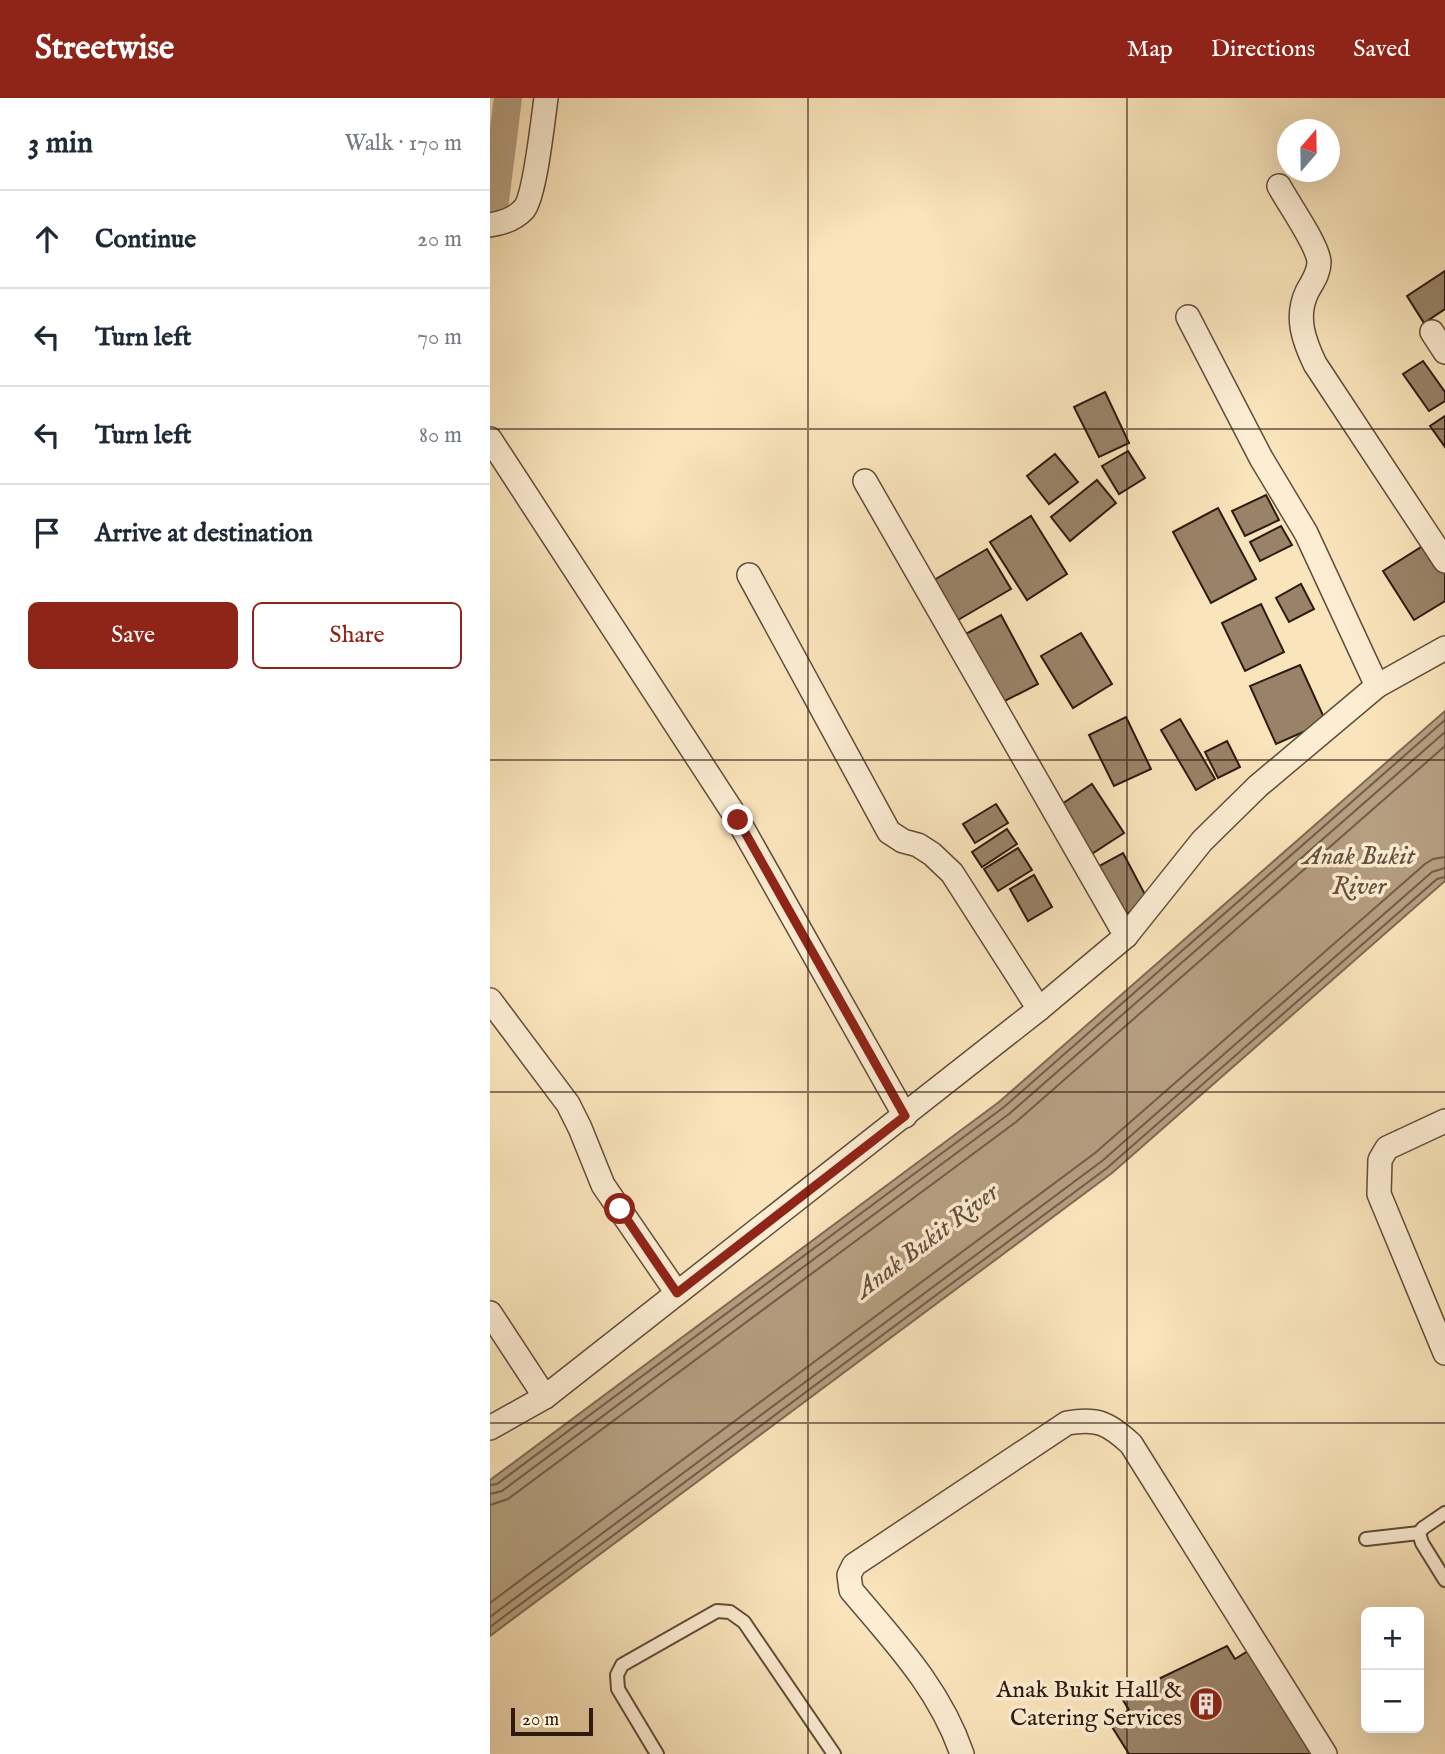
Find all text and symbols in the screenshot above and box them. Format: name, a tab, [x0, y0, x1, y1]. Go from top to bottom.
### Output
text: Streetwise	[35, 28, 174, 70]
text: Map	[1127, 34, 1173, 65]
text: Directions	[1211, 34, 1315, 65]
text: Saved	[1353, 34, 1410, 65]
north arrow	[1277, 119, 1340, 182]
text: 3 min	[28, 125, 93, 163]
text: Walk · 170 m	[344, 129, 462, 158]
icon: ahead	[28, 220, 66, 258]
text: Continue	[95, 223, 196, 256]
text: 20 m	[417, 225, 462, 254]
icon: left	[28, 318, 66, 356]
text: Turn left	[95, 321, 192, 354]
text: 70 m	[417, 323, 462, 352]
icon: left	[28, 416, 66, 454]
text: Turn left	[95, 419, 192, 452]
text: 80 m	[419, 421, 462, 450]
icon: arrive	[28, 514, 66, 552]
text: Arrive at destination	[95, 517, 313, 550]
button: Save	[28, 602, 238, 669]
button: Share	[252, 602, 462, 669]
route end	[722, 804, 753, 835]
water label: Anak Bukit River	[1300, 840, 1417, 903]
water label: Anak Bukit River	[846, 1175, 1006, 1308]
route start	[604, 1193, 635, 1224]
map controls	[1361, 1607, 1424, 1733]
button: +	[1361, 1607, 1424, 1670]
button: −	[1361, 1670, 1424, 1733]
place label: Anak Bukit Hall & Catering Services	[995, 1675, 1182, 1734]
building icon: Anak Bukit Hall & Catering Services	[1187, 1685, 1225, 1723]
scale bar	[511, 1705, 593, 1737]
text: 20 m	[522, 1708, 559, 1732]

